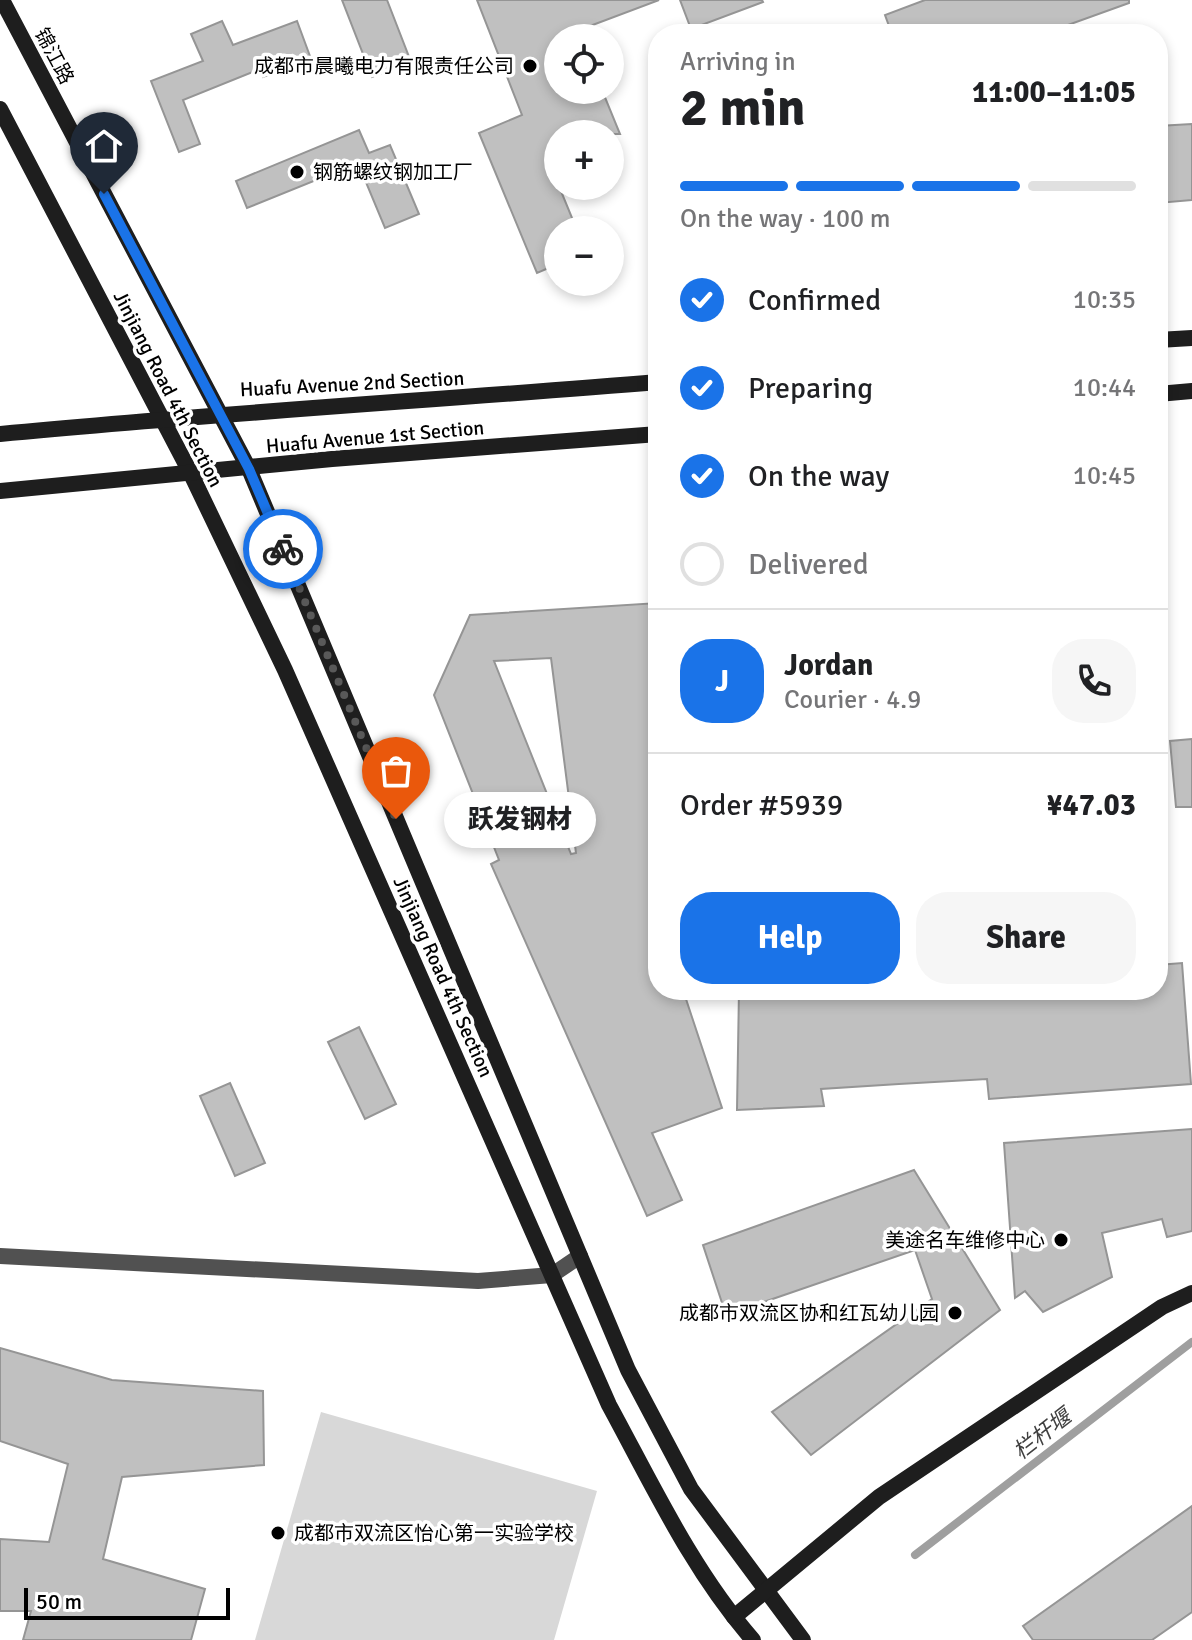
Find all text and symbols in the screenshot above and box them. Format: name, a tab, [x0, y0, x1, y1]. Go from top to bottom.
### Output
street label: 锦江路	[29, 24, 79, 88]
map controls	[544, 24, 624, 296]
button: locate	[544, 24, 624, 104]
text: Arriving in	[680, 46, 796, 78]
place label: 成都市晨曦电力有限责任公司	[254, 54, 514, 79]
marker: 成都市晨曦电力有限责任公司	[521, 57, 539, 75]
text: 11:00–11:05	[972, 74, 1136, 111]
text: 2 min	[680, 76, 806, 140]
pin	[70, 112, 138, 194]
button: +	[544, 120, 624, 200]
icon: home	[82, 124, 126, 168]
place label: 钢筋螺纹钢加工厂	[313, 160, 473, 185]
marker: 钢筋螺纹钢加工厂	[288, 163, 306, 181]
text: On the way · 100 m	[680, 203, 890, 235]
button: −	[544, 216, 624, 296]
icon: check	[680, 278, 724, 322]
text: Confirmed	[748, 282, 881, 319]
text: 10:35	[1073, 284, 1136, 316]
street label: Jinjiang Road 4th Section	[108, 287, 228, 491]
street label: Huafu Avenue 2nd Section	[239, 366, 465, 402]
icon: check	[680, 366, 724, 410]
text: Preparing	[748, 370, 873, 407]
text: 10:44	[1073, 372, 1136, 404]
street label: Huafu Avenue 1st Section	[265, 415, 485, 459]
icon: check	[680, 454, 724, 498]
text: On the way	[748, 458, 889, 495]
text: 10:45	[1073, 460, 1136, 492]
courier	[243, 509, 323, 589]
icon: bike	[261, 527, 305, 571]
text: Delivered	[748, 546, 869, 583]
button: phone	[1052, 639, 1136, 723]
text: Jordan	[784, 647, 873, 684]
text: J	[715, 663, 729, 700]
text: Courier · 4.9	[784, 684, 921, 716]
pin	[362, 737, 430, 819]
icon: bag	[374, 749, 418, 793]
text: Order #5939	[680, 787, 843, 824]
text: ¥47.03	[1046, 787, 1136, 824]
callout: 跃发钢材	[444, 791, 596, 847]
text: 跃发钢材	[468, 804, 572, 836]
street label: Jinjiang Road 4th Section	[387, 873, 499, 1081]
button: Help	[680, 892, 900, 984]
button: Share	[916, 892, 1136, 984]
place label: 美途名车维修中心	[885, 1228, 1045, 1253]
marker: 美途名车维修中心	[1052, 1231, 1070, 1249]
place label: 成都市双流区协和红瓦幼儿园	[679, 1301, 939, 1326]
marker: 成都市双流区协和红瓦幼儿园	[946, 1304, 964, 1322]
water label: 栏杆堰	[1008, 1401, 1079, 1465]
place label: 成都市双流区怡心第一实验学校	[294, 1521, 574, 1546]
marker: 成都市双流区怡心第一实验学校	[269, 1524, 287, 1542]
scale bar	[24, 1584, 230, 1620]
text: 50 m	[36, 1588, 82, 1615]

